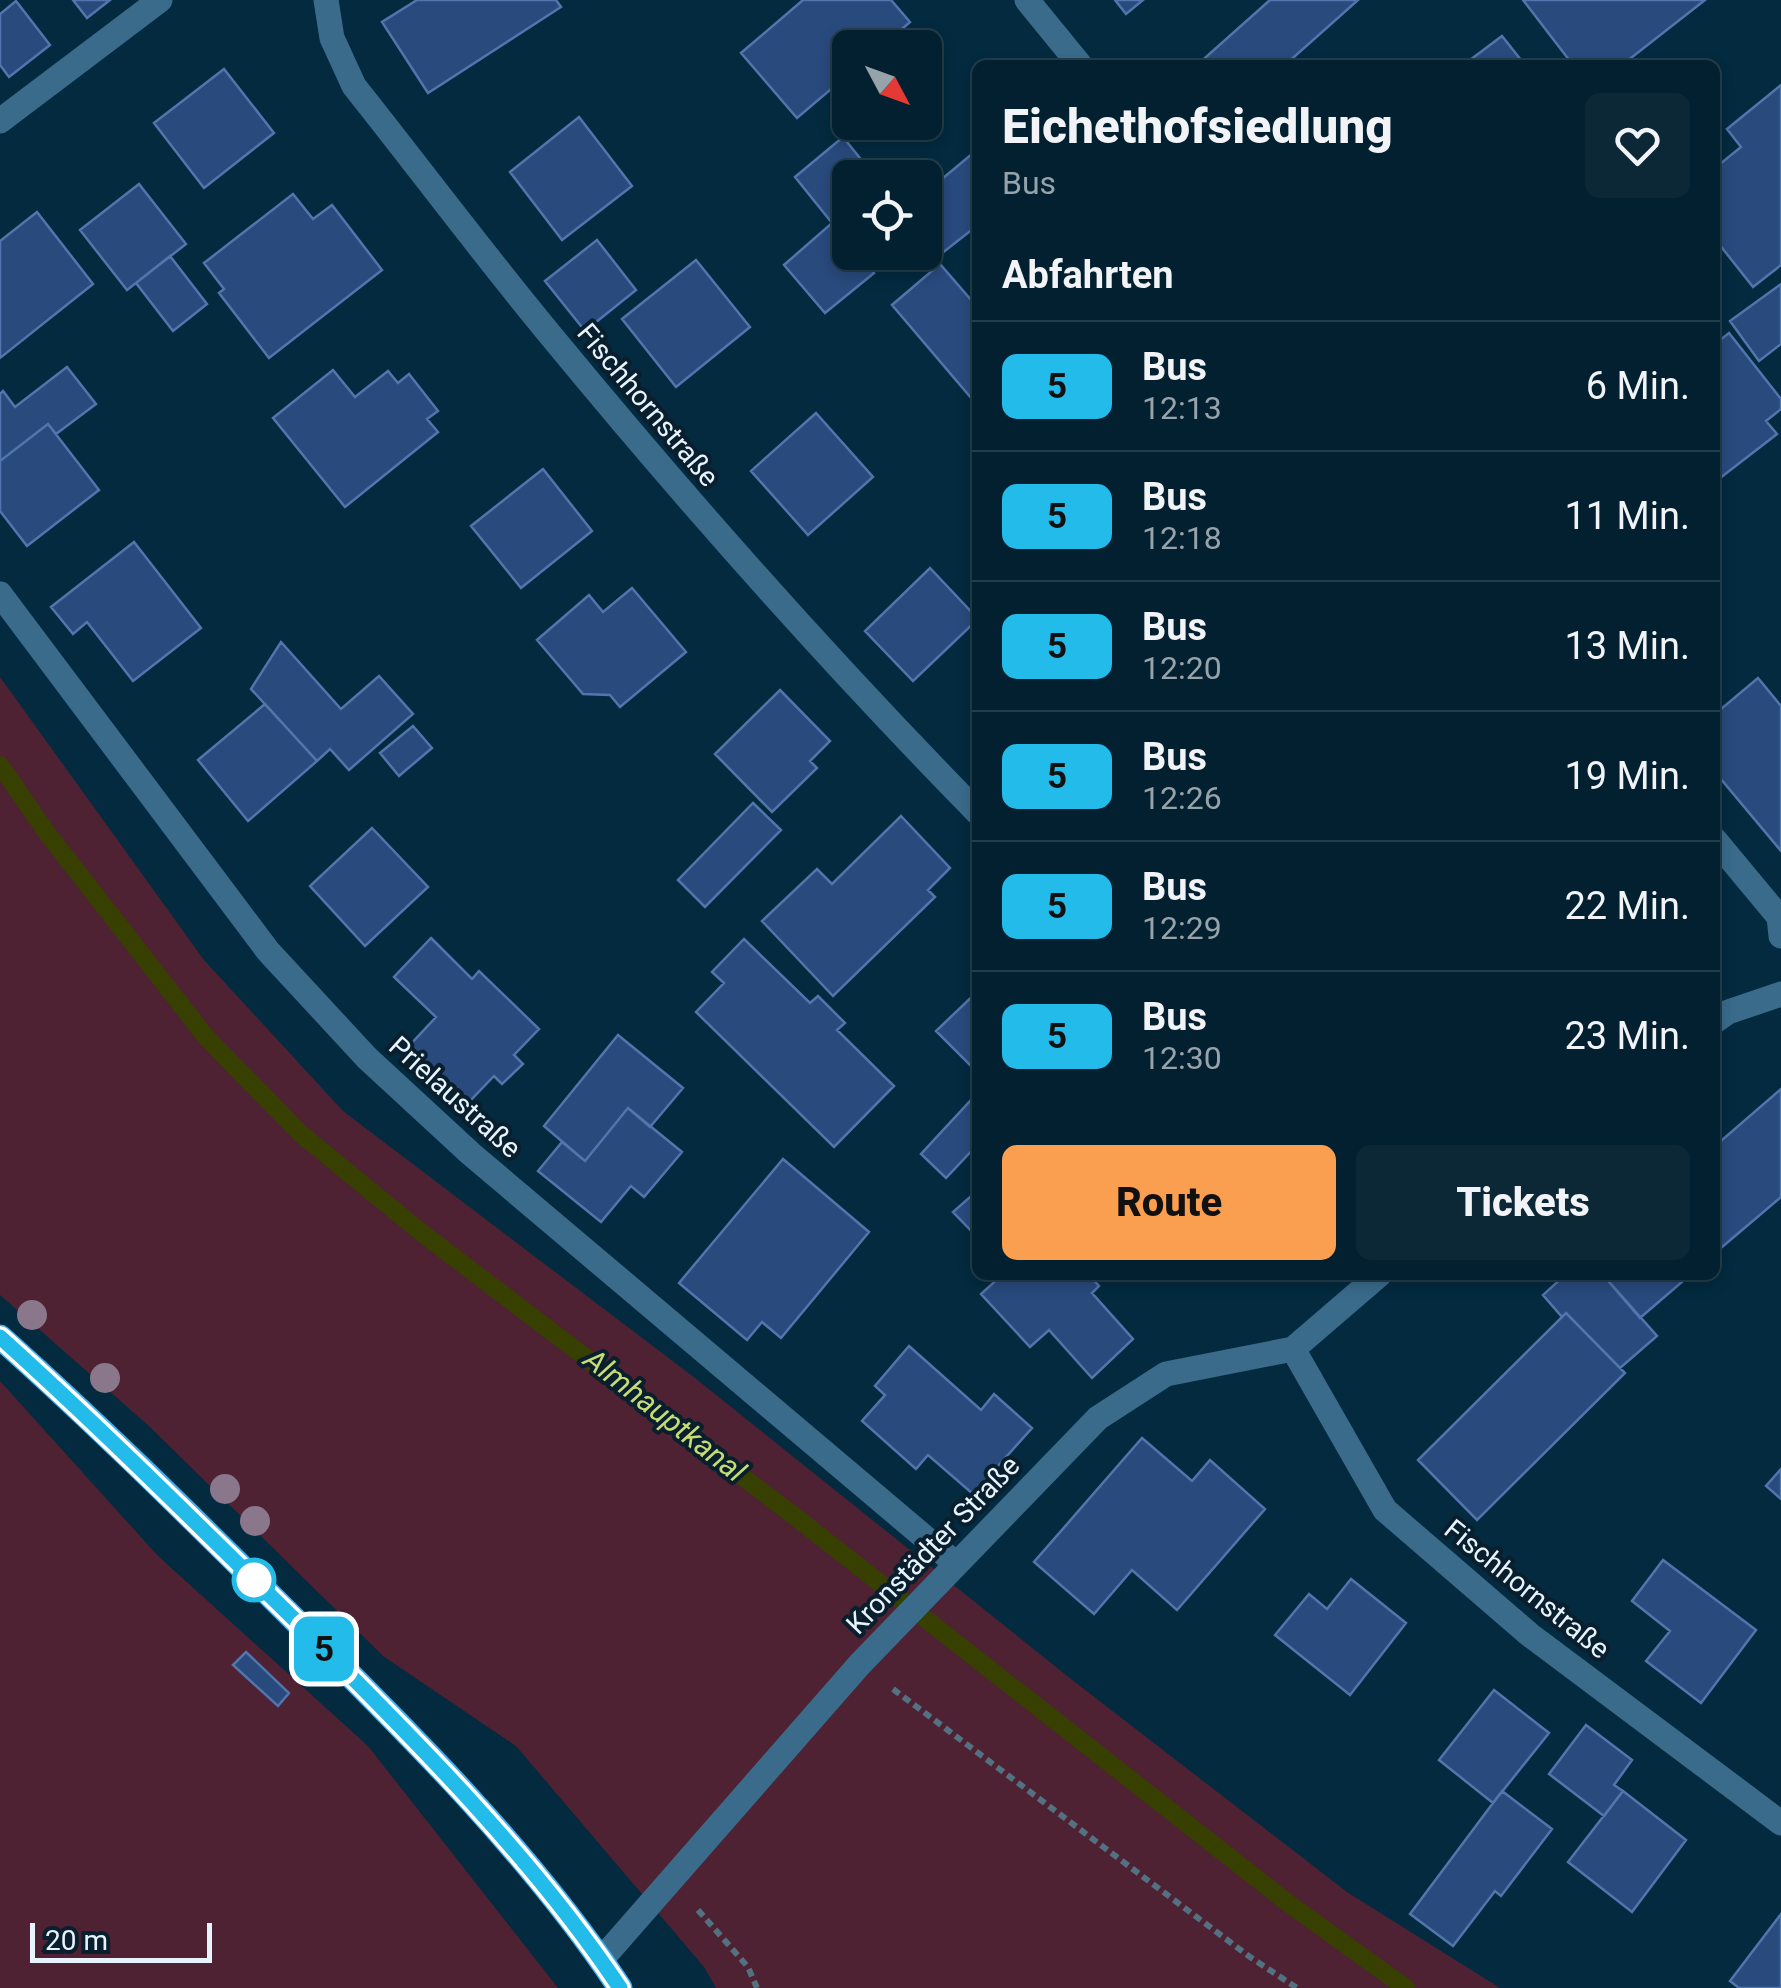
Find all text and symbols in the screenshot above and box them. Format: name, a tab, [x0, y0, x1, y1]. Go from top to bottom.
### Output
north arrow	[832, 30, 942, 140]
map controls	[832, 30, 942, 270]
button: heart	[1585, 93, 1690, 198]
text: Eichethofsiedlung	[1002, 98, 1393, 155]
button: locate	[832, 160, 942, 270]
text: Bus	[1002, 164, 1056, 202]
text: Abfahrten	[1002, 253, 1174, 297]
street label: Fischhornstraße	[570, 317, 726, 493]
text: Bus	[1142, 345, 1207, 389]
text: 6 Min.	[1586, 364, 1690, 408]
text: 5	[1047, 366, 1067, 407]
text: 12:13	[1142, 389, 1222, 427]
text: Bus	[1142, 475, 1207, 519]
text: 11 Min.	[1564, 494, 1690, 538]
text: 5	[1047, 496, 1067, 537]
text: 12:18	[1142, 519, 1222, 557]
text: Bus	[1142, 605, 1207, 649]
text: 13 Min.	[1564, 624, 1690, 668]
text: 5	[1047, 626, 1067, 667]
text: 12:20	[1142, 649, 1222, 687]
text: Bus	[1142, 735, 1207, 779]
text: 19 Min.	[1564, 754, 1690, 798]
text: 5	[1047, 756, 1067, 797]
text: 12:26	[1142, 779, 1222, 817]
text: Bus	[1142, 865, 1207, 909]
text: 22 Min.	[1564, 884, 1690, 928]
text: 5	[1047, 886, 1067, 927]
text: 12:29	[1142, 909, 1222, 947]
text: Bus	[1142, 995, 1207, 1039]
text: 23 Min.	[1564, 1014, 1690, 1058]
text: 5	[1047, 1016, 1067, 1057]
street label: Prielaustraße	[382, 1029, 528, 1165]
text: 12:30	[1142, 1039, 1222, 1077]
button: Route	[1002, 1145, 1336, 1260]
button: Tickets	[1356, 1145, 1690, 1260]
water label: Almhauptkanal	[576, 1340, 753, 1489]
street label: Kronstädter Straße	[840, 1449, 1026, 1641]
street label: Fischhornstraße	[1438, 1512, 1616, 1666]
unlabelled marker	[233, 1559, 275, 1601]
line badge: 5	[292, 1616, 356, 1682]
text: 5	[314, 1629, 334, 1670]
scale bar	[30, 1918, 212, 1962]
text: 20 m	[45, 1924, 108, 1957]

